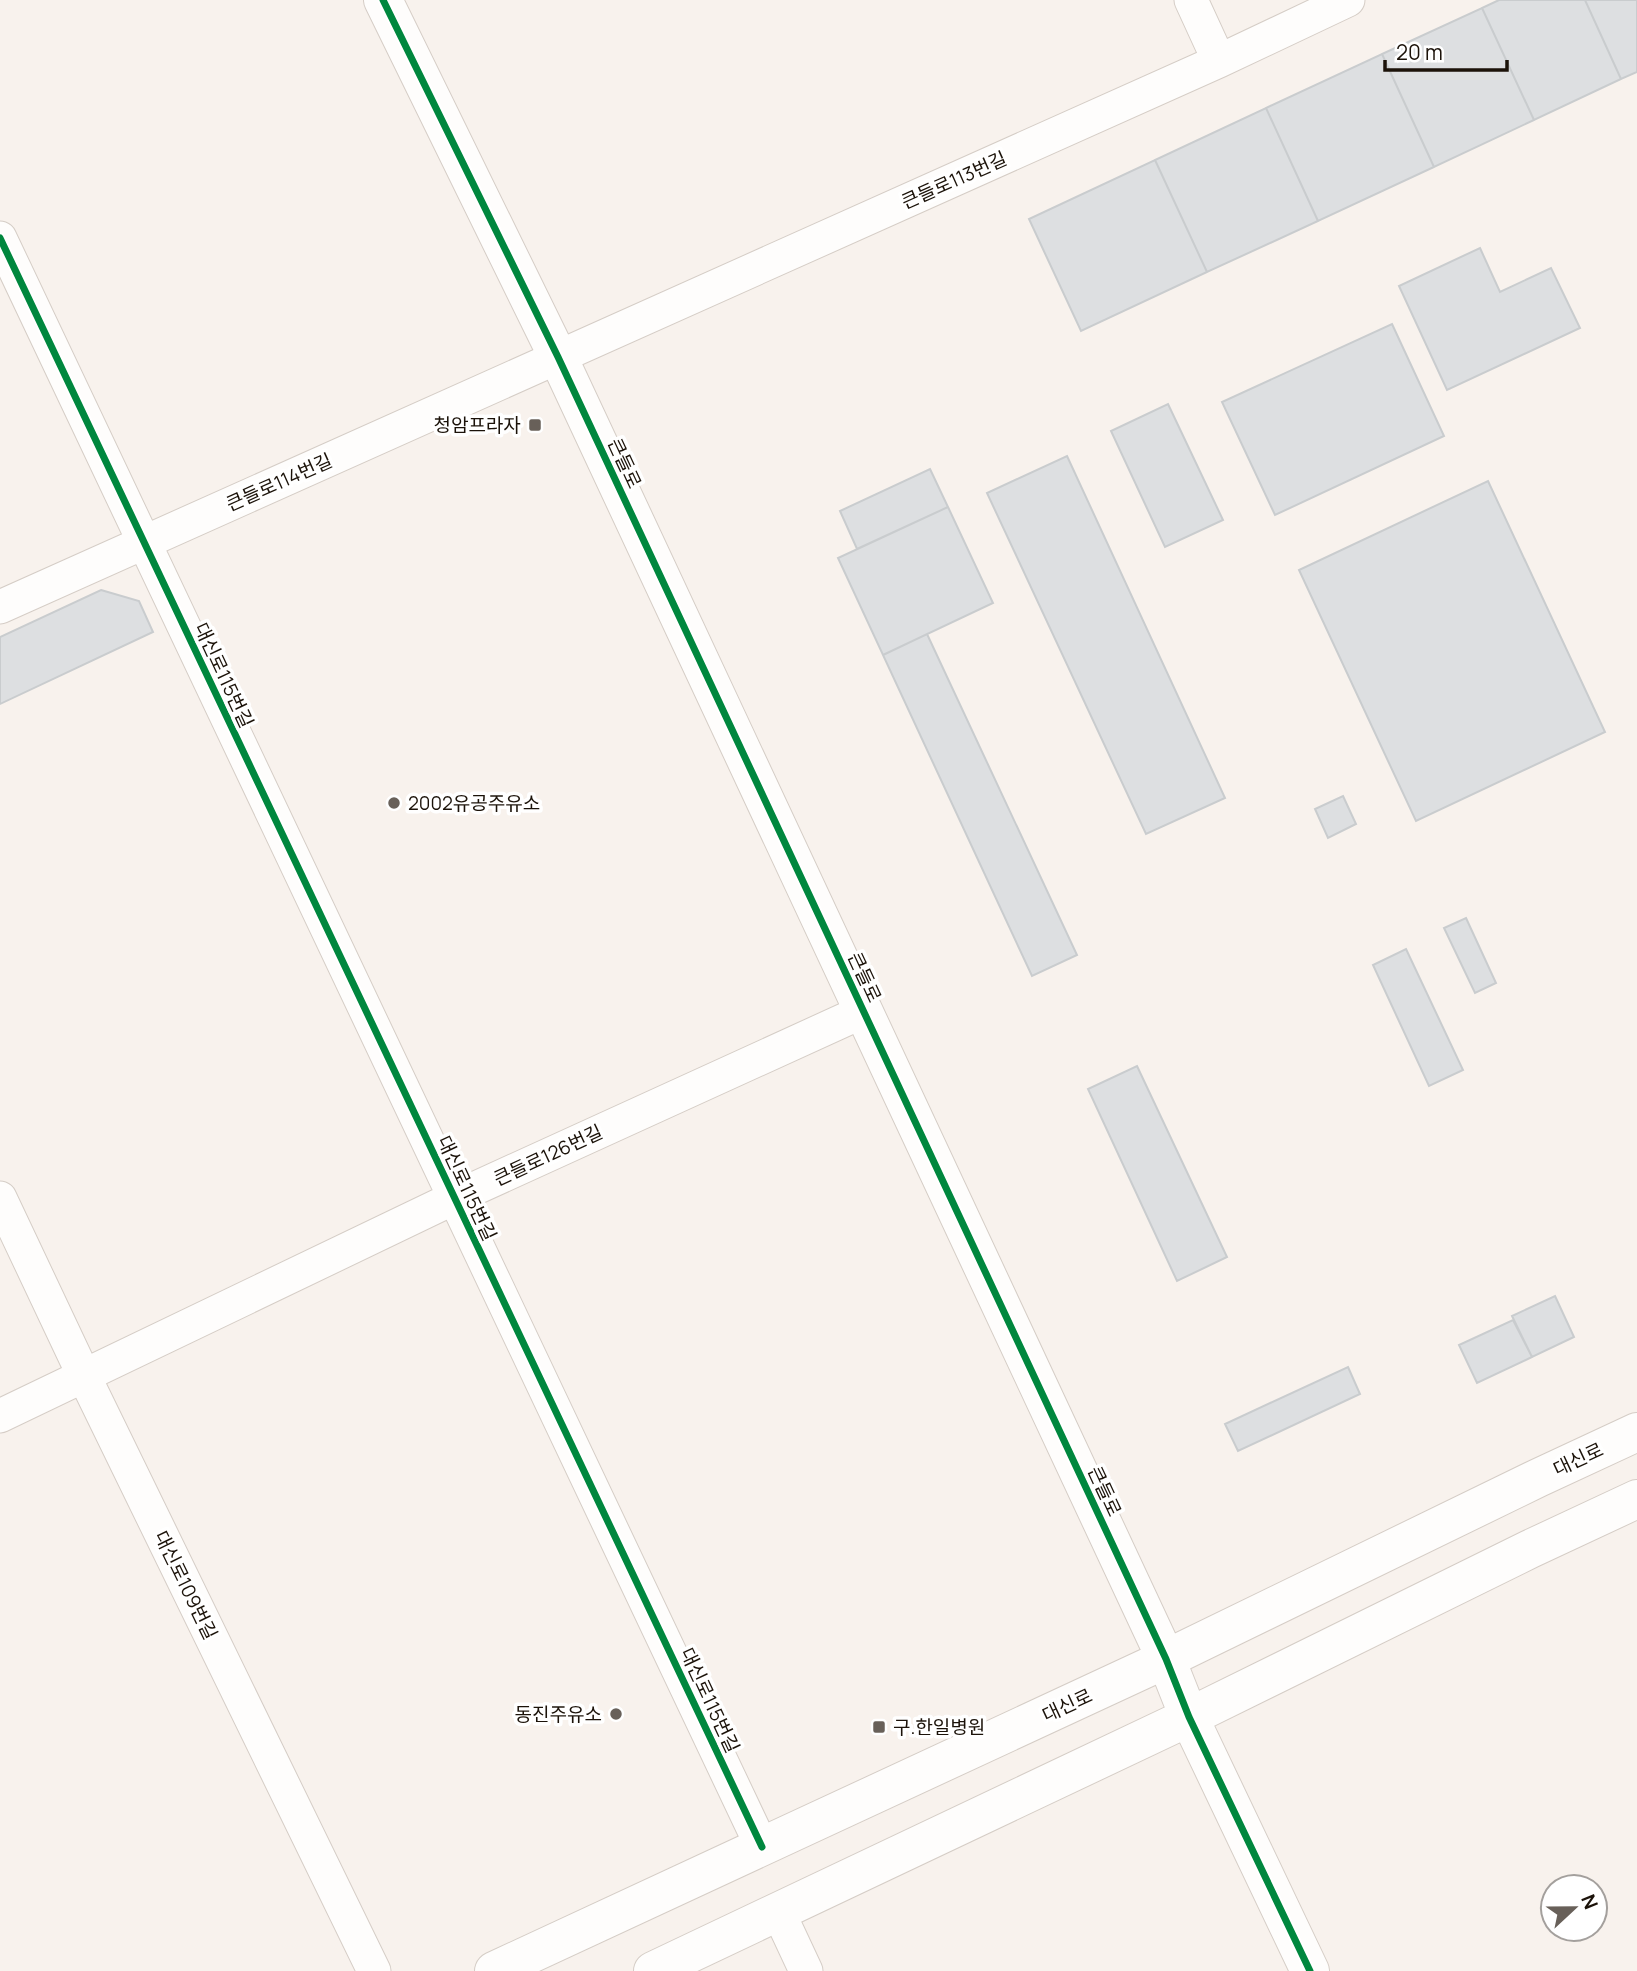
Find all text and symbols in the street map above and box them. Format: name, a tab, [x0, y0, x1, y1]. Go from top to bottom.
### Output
scale bar	[1385, 28, 1508, 72]
text: 20 m	[1396, 38, 1443, 66]
street label: 큰들로113번길	[897, 145, 1011, 215]
place label: 청암프라자	[434, 412, 521, 438]
marker: 청암프라자	[527, 417, 543, 433]
street label: 큰들로	[602, 434, 648, 492]
street label: 큰들로114번길	[222, 447, 336, 517]
street label: 대신로115번길	[188, 618, 260, 732]
place label: 2002유공주유소	[408, 790, 540, 816]
marker: 2002유공주유소	[386, 795, 402, 811]
street label: 큰들로	[842, 948, 888, 1006]
street label: 큰들로126번길	[489, 1118, 607, 1192]
street label: 대신로115번길	[431, 1131, 503, 1245]
street label: 대신로	[1549, 1436, 1607, 1482]
street label: 큰들로	[1082, 1462, 1128, 1520]
street label: 대신로109번길	[148, 1526, 224, 1644]
street label: 대신로115번길	[674, 1643, 746, 1757]
street label: 대신로	[1038, 1682, 1096, 1728]
place label: 동진주유소	[515, 1701, 602, 1727]
marker: 동진주유소	[608, 1706, 624, 1722]
place label: 구.한일병원	[893, 1714, 985, 1740]
marker: 구.한일병원	[871, 1719, 887, 1735]
north arrow	[1539, 1873, 1609, 1943]
text: N	[1575, 1890, 1604, 1913]

